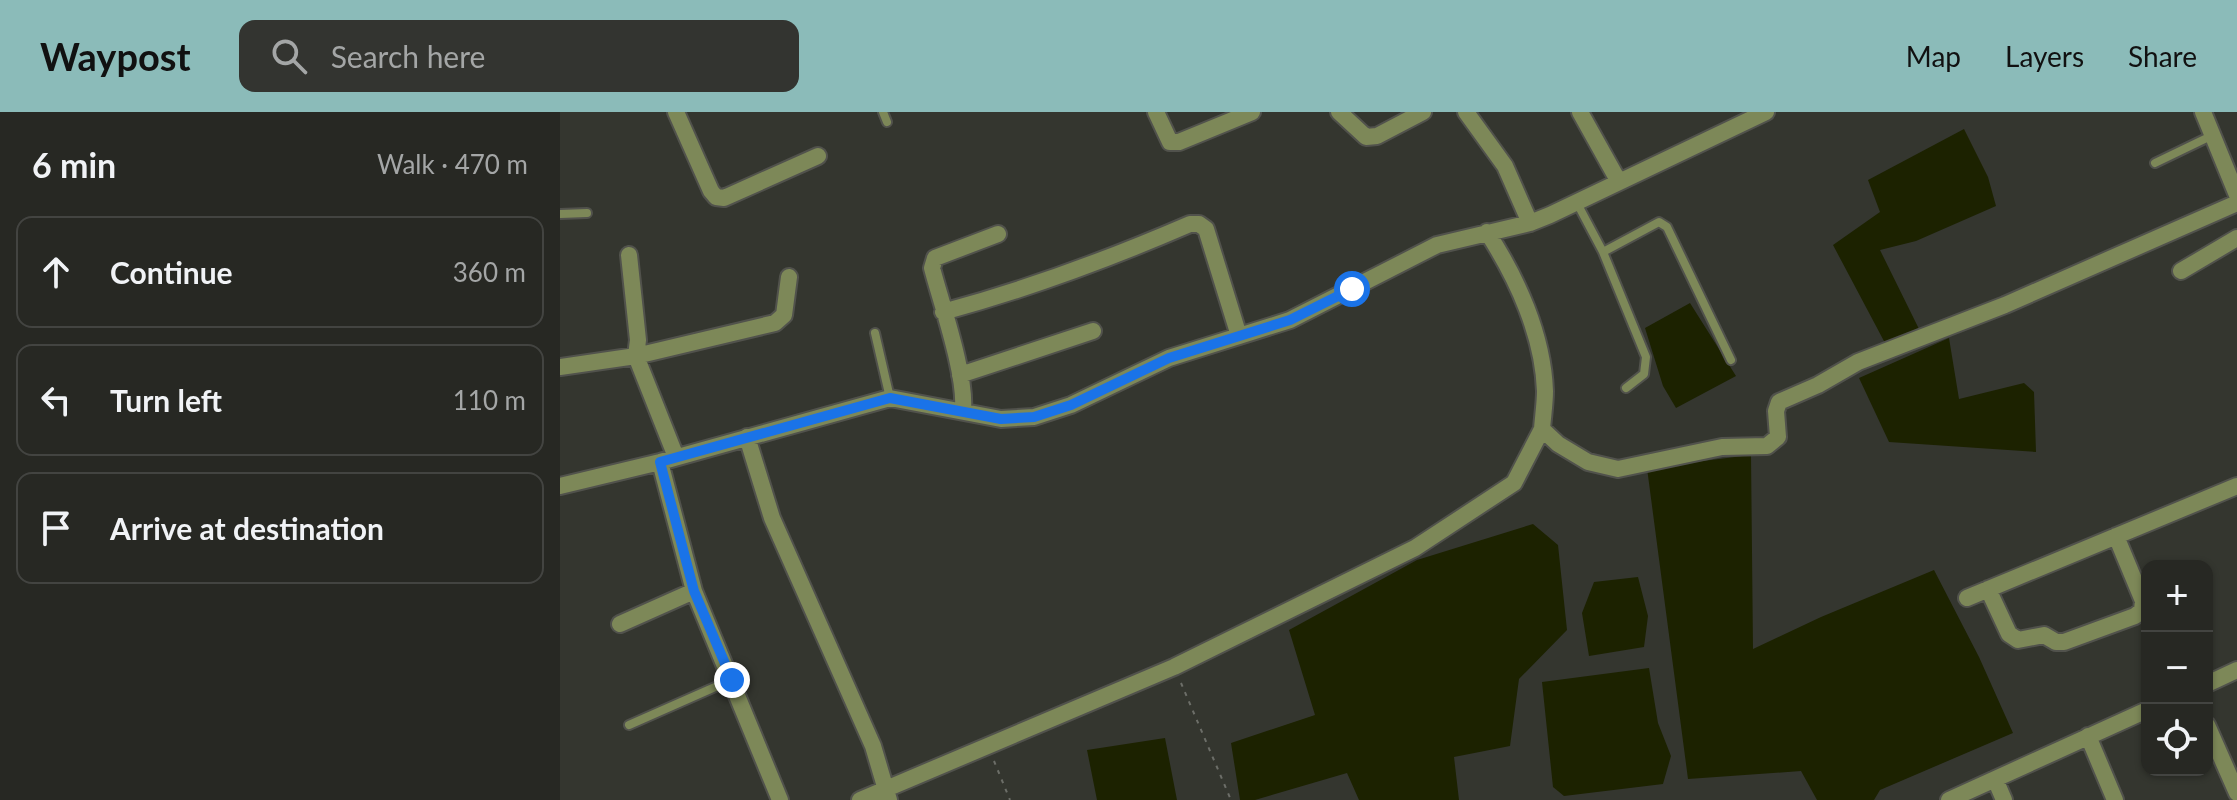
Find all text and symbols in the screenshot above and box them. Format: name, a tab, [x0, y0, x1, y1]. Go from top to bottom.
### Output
search box	[239, 20, 799, 92]
text: Waypost	[40, 33, 191, 79]
icon: search	[267, 34, 311, 78]
text: Search here	[331, 38, 485, 74]
text: Map	[1906, 39, 1961, 73]
text: Layers	[2005, 39, 2084, 73]
text: Share	[2128, 39, 2197, 73]
text: 6 min	[32, 144, 116, 185]
text: Walk · 470 m	[377, 148, 528, 180]
icon: ahead	[34, 250, 78, 294]
text: Continue	[110, 254, 233, 290]
text: 360 m	[453, 256, 526, 288]
route start	[1334, 271, 1370, 307]
icon: left	[34, 378, 78, 422]
text: Turn left	[110, 382, 222, 418]
text: 110 m	[453, 384, 526, 416]
icon: arrive	[34, 506, 78, 550]
text: Arrive at destination	[110, 510, 384, 546]
map controls	[2141, 560, 2213, 776]
button: +	[2141, 560, 2213, 632]
button: −	[2141, 632, 2213, 704]
route end	[714, 662, 750, 698]
button: locate	[2141, 704, 2213, 776]

